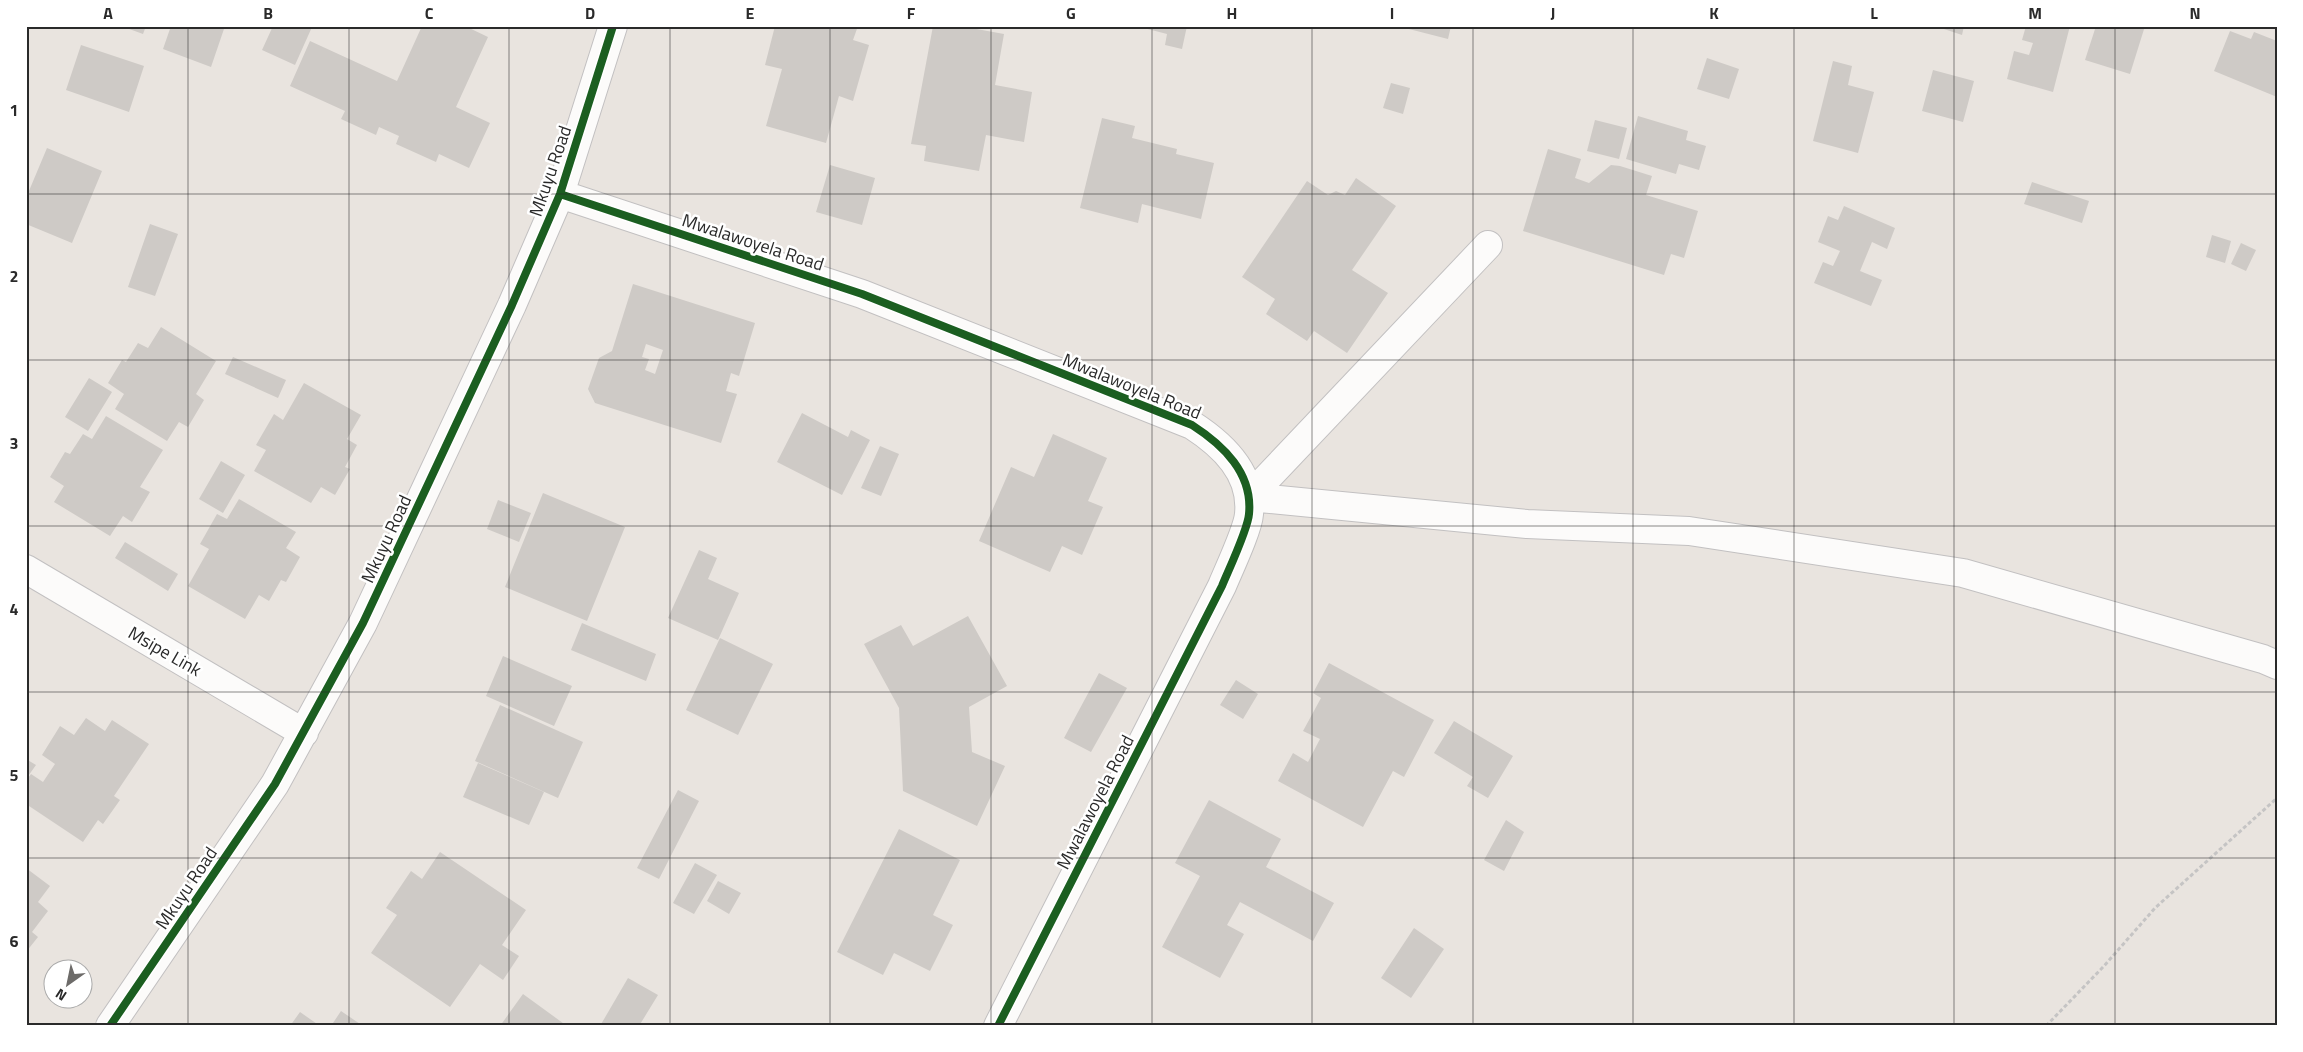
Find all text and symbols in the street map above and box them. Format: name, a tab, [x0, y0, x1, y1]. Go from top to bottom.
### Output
text: A	[103, 1, 113, 25]
text: B	[263, 1, 273, 25]
text: C	[425, 1, 434, 25]
text: D	[585, 1, 595, 25]
text: E	[746, 1, 755, 25]
text: F	[907, 1, 916, 25]
text: G	[1066, 1, 1076, 25]
text: H	[1227, 1, 1237, 25]
text: I	[1390, 1, 1394, 25]
text: J	[1551, 1, 1555, 25]
text: K	[1709, 1, 1719, 25]
text: L	[1870, 1, 1878, 25]
text: M	[2028, 1, 2042, 25]
text: N	[2189, 1, 2201, 25]
text: 1	[10, 98, 18, 122]
street label: Mkuyu Road	[522, 122, 578, 220]
street label: Mwalawoyela Road	[679, 206, 827, 278]
text: 2	[10, 264, 18, 288]
street label: Mwalawoyela Road	[1059, 346, 1205, 426]
text: 3	[10, 431, 18, 455]
street label: Mkuyu Road	[354, 490, 418, 588]
text: 4	[10, 597, 19, 621]
street label: Msipe Link	[123, 619, 207, 683]
street label: Mwalawoyela Road	[1049, 730, 1141, 874]
text: 5	[10, 763, 19, 787]
street label: Mkuyu Road	[148, 841, 224, 935]
text: 6	[10, 929, 19, 953]
north arrow	[42, 960, 92, 1010]
text: N	[51, 984, 70, 1007]

